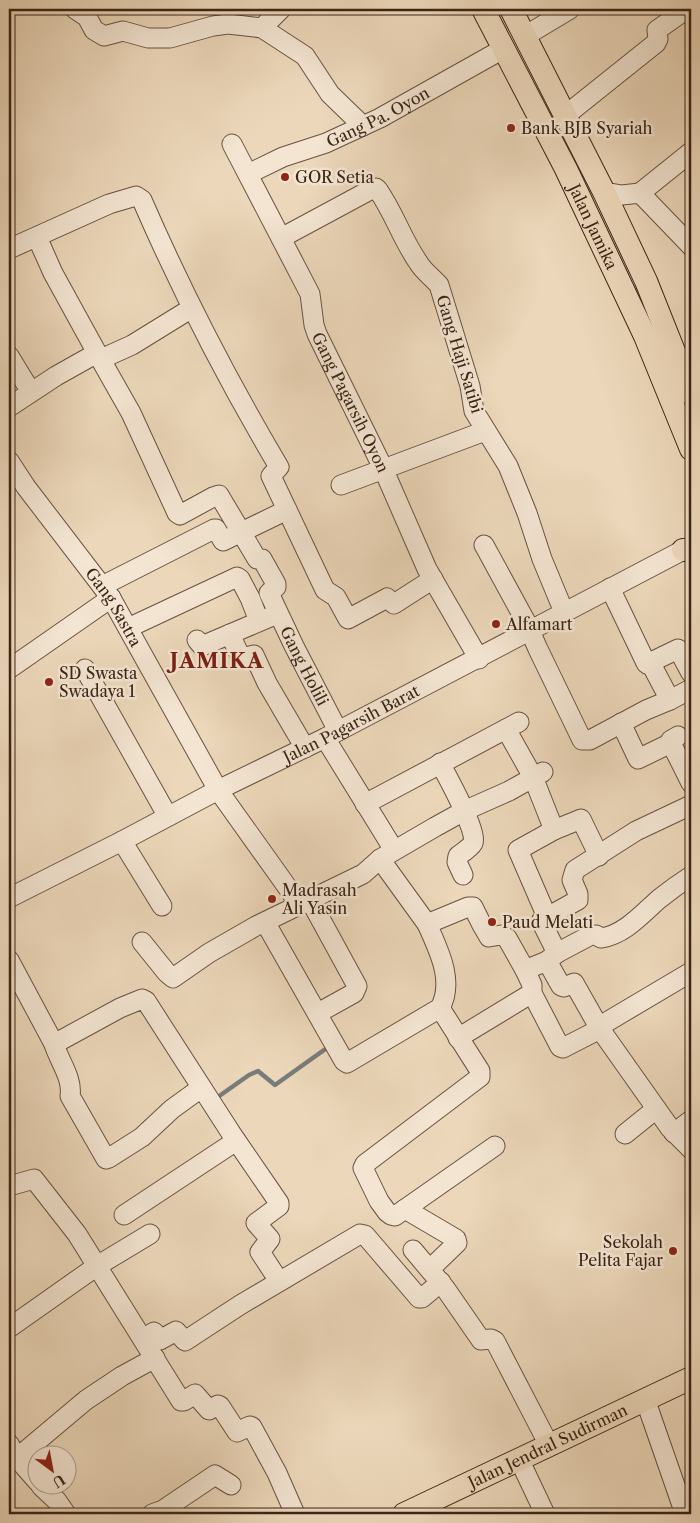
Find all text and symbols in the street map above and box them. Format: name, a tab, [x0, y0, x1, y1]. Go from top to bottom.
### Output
street label: Gang Pa. Oyon	[323, 82, 433, 151]
place label: Bank BJB Syariah	[521, 118, 653, 138]
marker: Bank BJB Syariah	[505, 122, 517, 134]
place label: GOR Setia	[295, 167, 374, 187]
marker: GOR Setia	[279, 171, 291, 183]
street label: Jalan Jamika	[563, 178, 622, 273]
street label: Gang Haji Satibi	[432, 292, 488, 416]
street label: Gang Pagarsih Oyon	[308, 329, 394, 476]
street label: Gang Sastra	[81, 564, 146, 651]
place label: Alfamart	[505, 614, 573, 634]
marker: Alfamart	[490, 618, 502, 630]
street label: Gang Holili	[276, 623, 333, 709]
district label: JAMIKA	[166, 648, 264, 673]
place label: SD Swasta Swadaya 1	[59, 663, 138, 701]
marker: SD Swasta Swadaya 1	[43, 676, 55, 688]
street label: Jalan Pagarsih Barat	[277, 680, 423, 768]
place label: Madrasah Ali Yasin	[281, 880, 357, 918]
marker: Madrasah Ali Yasin	[266, 893, 278, 905]
place label: Paud Melati	[502, 912, 593, 932]
marker: Paud Melati	[486, 916, 498, 928]
place label: Sekolah Pelita Fajar	[578, 1232, 663, 1270]
marker: Sekolah Pelita Fajar	[667, 1245, 679, 1257]
street label: Jalan Jendral Sudirman	[462, 1400, 631, 1493]
north arrow	[28, 1446, 78, 1496]
text: U	[49, 1470, 68, 1492]

